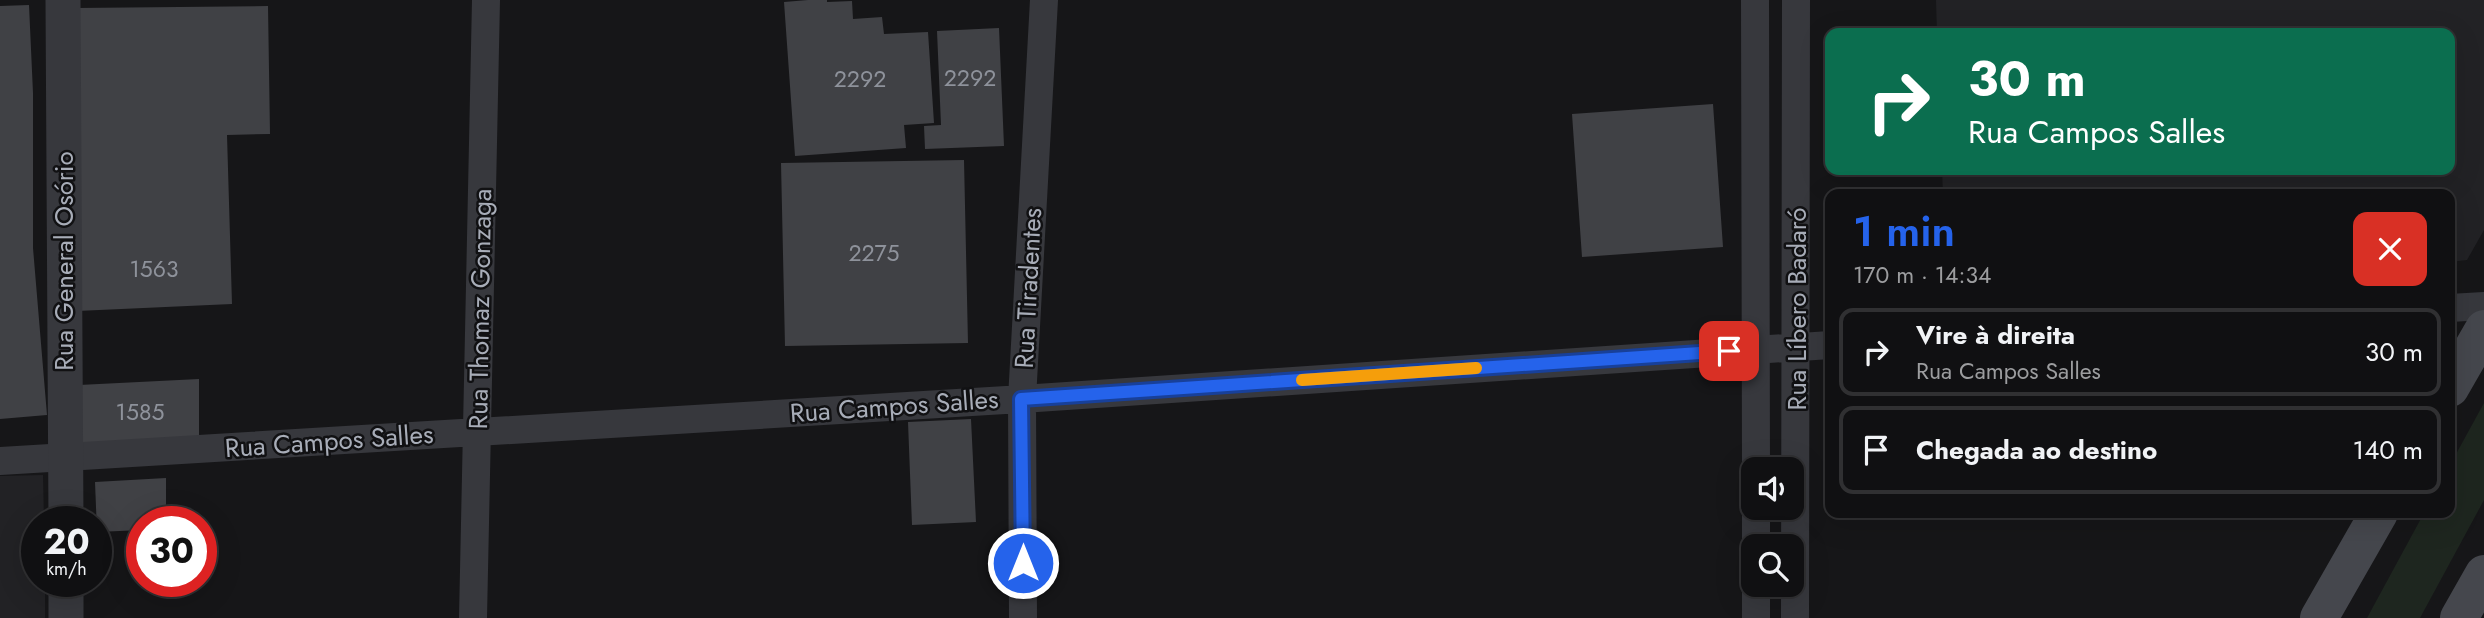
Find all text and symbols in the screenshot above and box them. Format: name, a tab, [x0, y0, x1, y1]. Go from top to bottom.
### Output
text: 30 m	[1968, 44, 2086, 114]
icon: right	[1853, 56, 1944, 147]
house number: 2292	[944, 61, 996, 95]
house number: 2292	[834, 62, 886, 96]
text: Rua Campos Salles	[1968, 109, 2225, 155]
street label: Rua General Osório	[45, 151, 83, 371]
street label: Rua Thomaz Gonzaga	[459, 188, 501, 430]
text: 1 min	[1853, 201, 1955, 262]
street label: Rua Tiradentes	[1005, 207, 1051, 369]
street label: Rua Líbero Badaró	[1778, 208, 1816, 410]
button: close	[2353, 212, 2427, 286]
house number: 2275	[848, 236, 900, 270]
house number: 1563	[129, 252, 179, 286]
text: 170 m · 14:34	[1853, 258, 1991, 292]
text: Vire à direita	[1916, 316, 2075, 354]
pin	[1699, 321, 1759, 381]
icon: arrive	[1710, 332, 1748, 370]
icon: right	[1857, 333, 1895, 371]
text: 30 m	[2365, 333, 2423, 371]
text: Rua Campos Salles	[1916, 354, 2101, 388]
street label: Rua Campos Salles	[788, 380, 1000, 432]
house number: 1585	[116, 395, 164, 429]
street label: Rua Campos Salles	[223, 415, 435, 467]
icon: arrive	[1857, 431, 1895, 469]
text: Chegada ao destino	[1916, 431, 2157, 469]
text: 140 m	[2352, 431, 2423, 469]
map controls	[1741, 457, 1804, 597]
button: sound	[1741, 457, 1804, 520]
speed limit sign: 30	[126, 506, 217, 597]
text: 20	[43, 517, 90, 567]
position arrow	[986, 526, 1060, 600]
button: search	[1741, 534, 1804, 597]
text: km/h	[46, 556, 87, 582]

